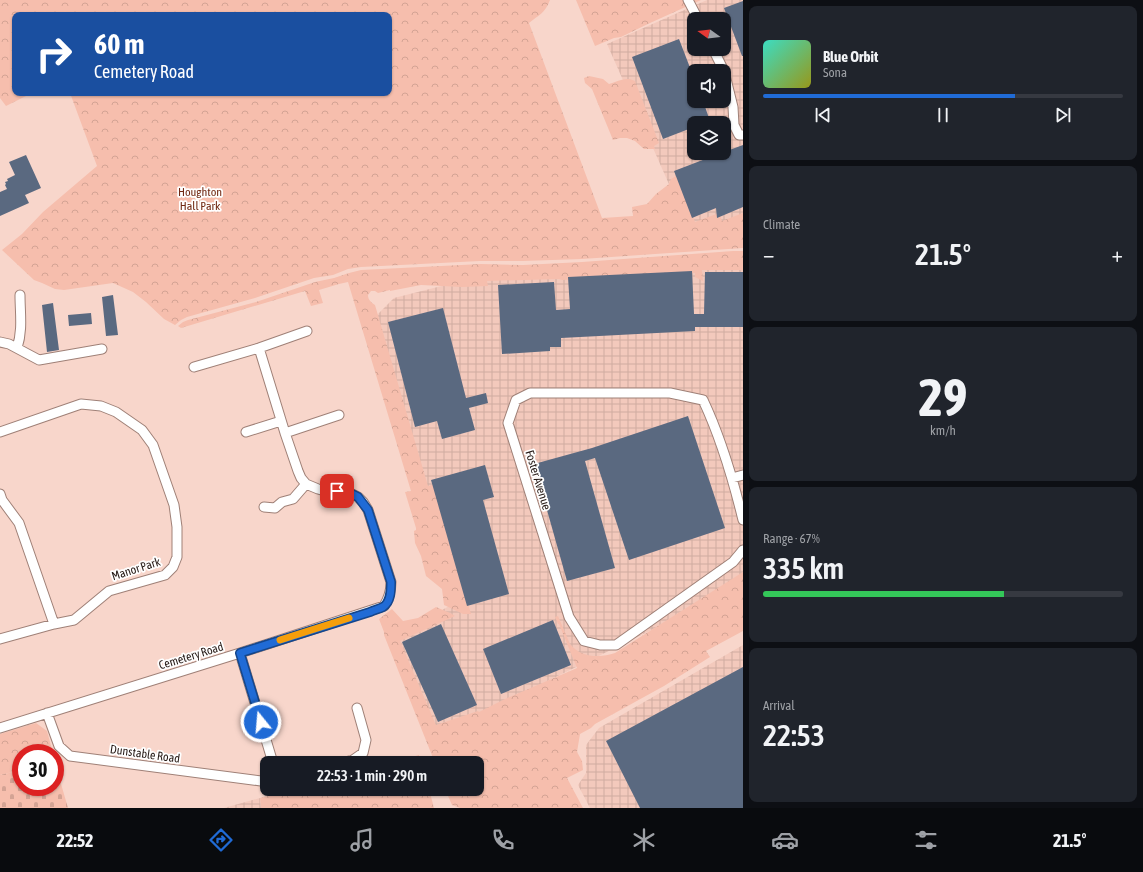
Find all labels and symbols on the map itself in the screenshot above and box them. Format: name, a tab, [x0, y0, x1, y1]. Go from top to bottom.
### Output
north arrow	[687, 12, 731, 56]
park label: Houghton Hall Park	[178, 185, 222, 213]
street label: Foster Avenue	[522, 448, 554, 512]
pin	[320, 474, 354, 508]
street label: Manor Park	[110, 554, 163, 583]
street label: Cemetery Road	[157, 640, 225, 672]
position arrow	[240, 701, 282, 743]
street label: Dunstable Road	[109, 742, 181, 766]
speed limit sign: 30	[12, 744, 64, 796]

